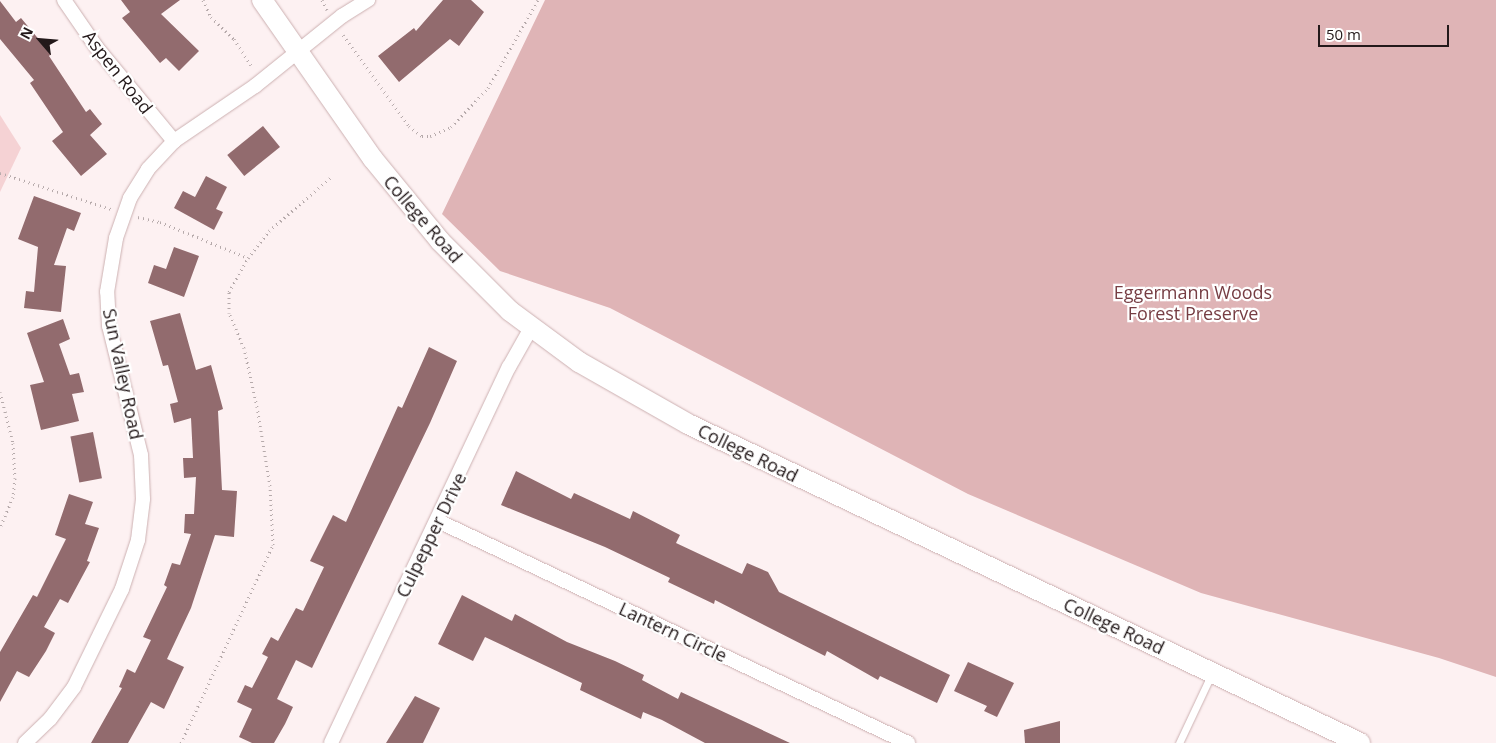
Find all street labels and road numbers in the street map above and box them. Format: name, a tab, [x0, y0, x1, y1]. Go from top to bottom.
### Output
street label: Aspen Road	[79, 26, 157, 118]
street label: College Road	[379, 171, 467, 267]
street label: Sun Valley Road	[99, 307, 147, 441]
street label: College Road	[694, 419, 802, 487]
street label: Culpepper Drive	[391, 469, 471, 601]
street label: College Road	[1060, 593, 1168, 659]
street label: Lantern Circle	[616, 598, 730, 666]

